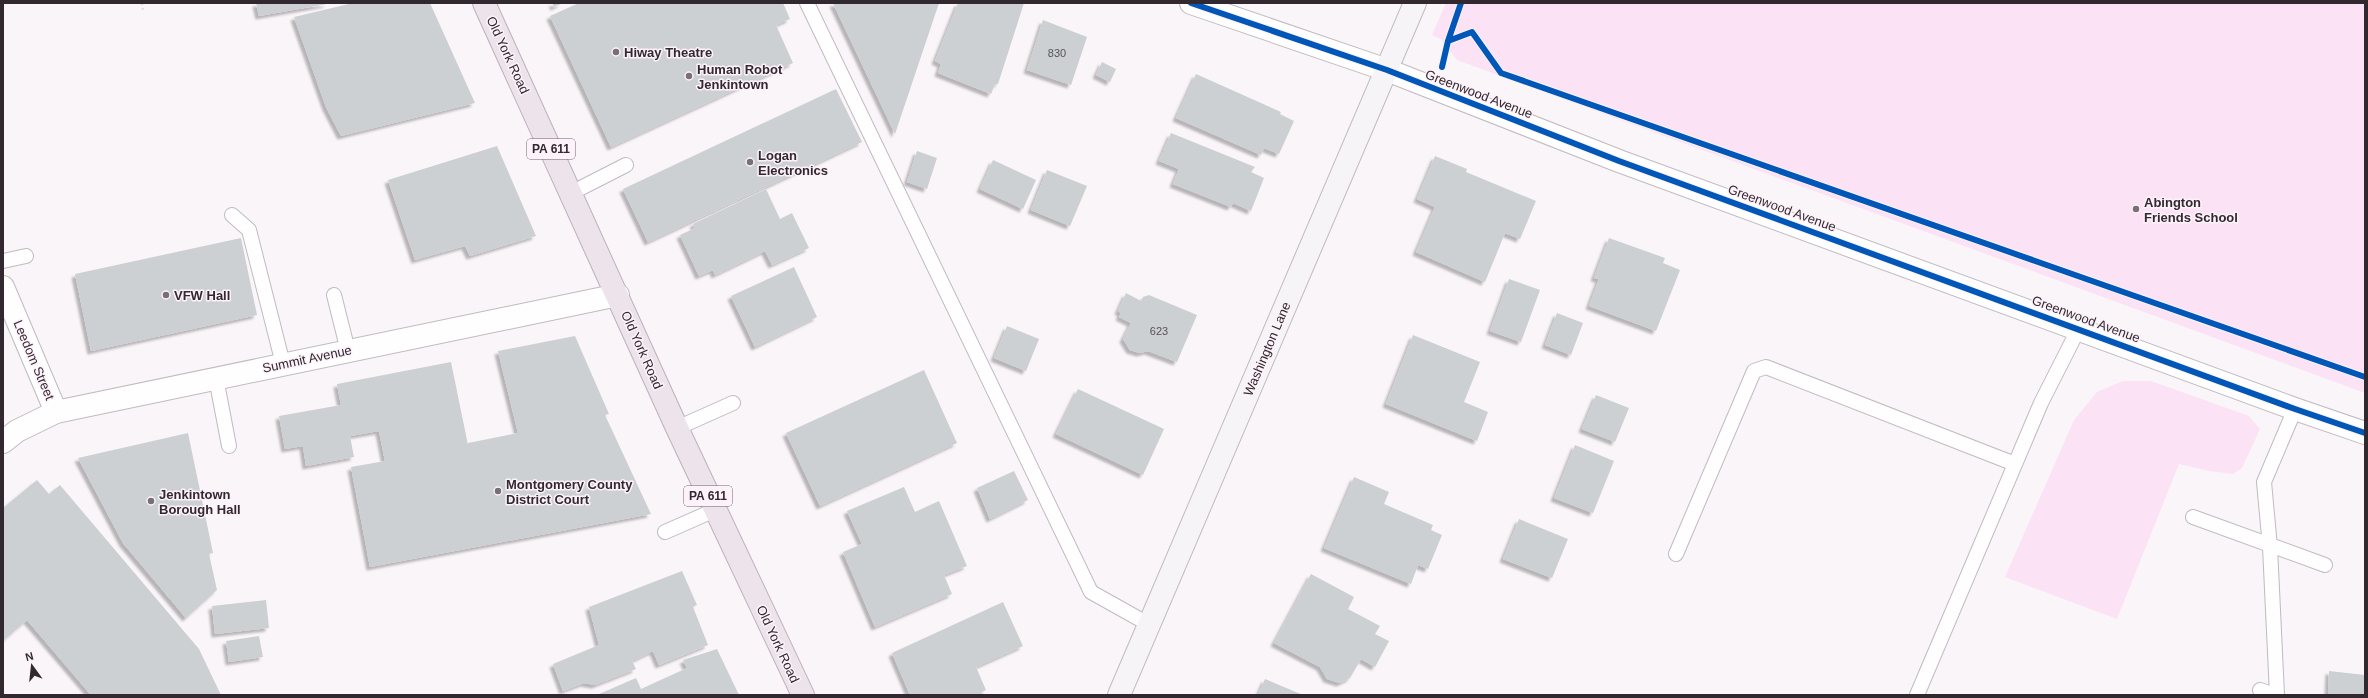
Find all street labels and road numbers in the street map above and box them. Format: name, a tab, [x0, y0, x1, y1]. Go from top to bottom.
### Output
street label: Old York Road	[483, 14, 533, 96]
street label: Greenwood Avenue	[1423, 67, 1535, 121]
road number: PA 611	[527, 139, 575, 159]
street label: Greenwood Avenue	[1726, 181, 1838, 235]
street label: Greenwood Avenue	[2030, 292, 2142, 346]
street label: Washington Lane	[1240, 300, 1294, 398]
street label: Old York Road	[618, 309, 666, 391]
street label: Leedom Street	[10, 318, 58, 403]
street label: Summit Avenue	[261, 342, 353, 376]
road number: PA 611	[684, 486, 732, 506]
street label: Old York Road	[753, 603, 803, 685]

